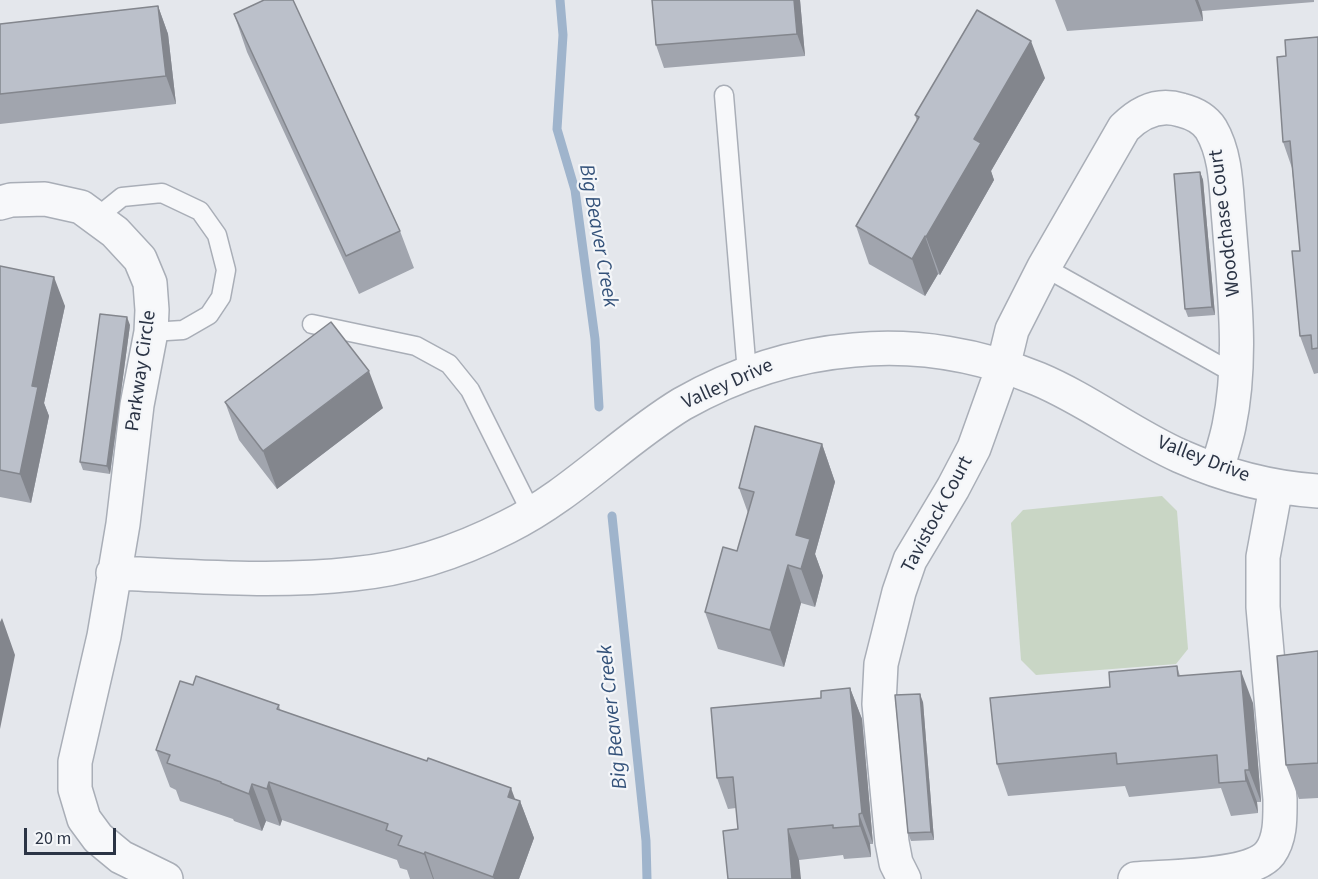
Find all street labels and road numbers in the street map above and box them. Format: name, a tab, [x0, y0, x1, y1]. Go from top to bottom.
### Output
street label: Woodchase Court	[1205, 148, 1247, 298]
street label: Parkway Circle	[122, 309, 162, 433]
street label: Valley Drive	[679, 354, 777, 416]
street label: Valley Drive	[1153, 431, 1253, 489]
street label: Tavistock Court	[897, 453, 979, 577]

